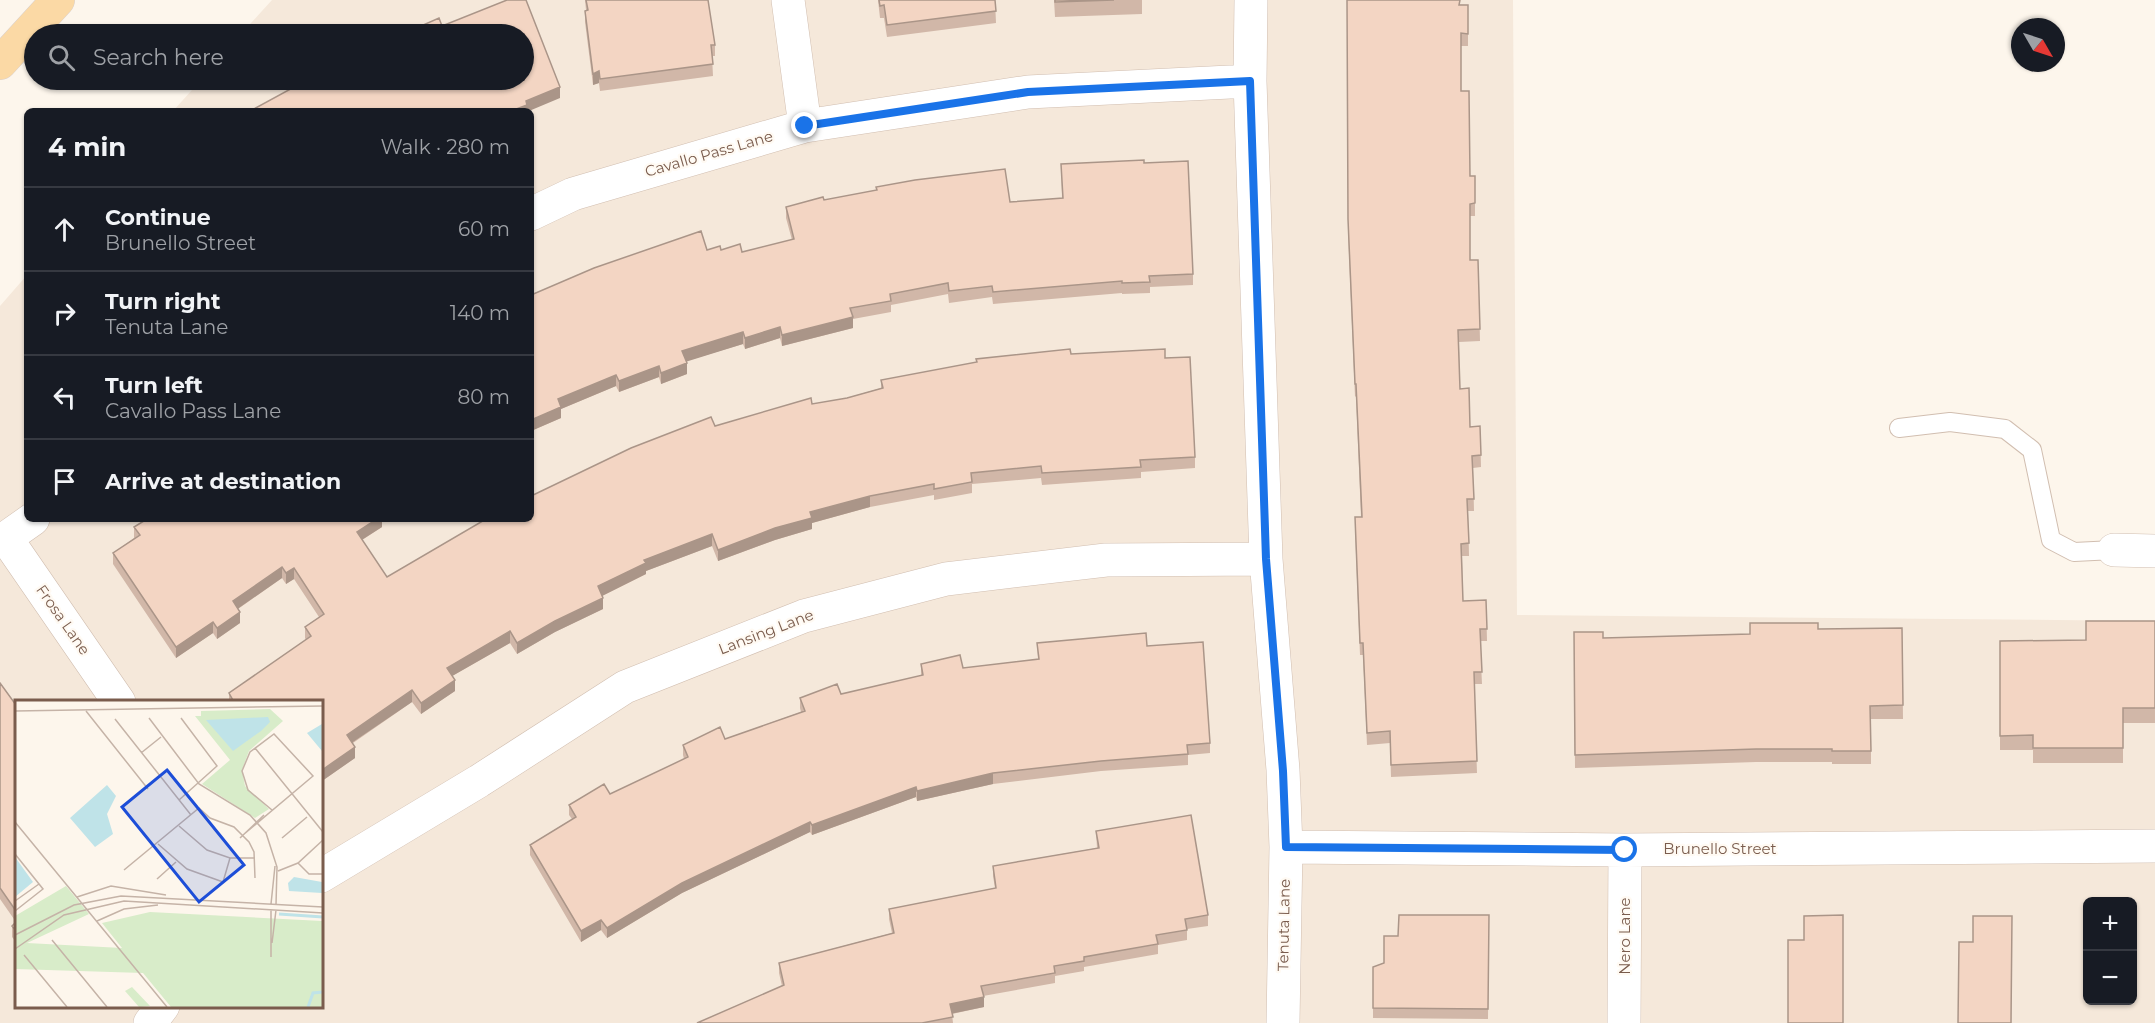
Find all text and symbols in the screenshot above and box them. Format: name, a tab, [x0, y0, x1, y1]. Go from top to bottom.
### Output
north arrow	[2011, 18, 2065, 72]
search box	[24, 24, 534, 90]
icon: search	[45, 41, 78, 74]
text: Search here	[93, 44, 224, 71]
route end	[791, 112, 817, 138]
street label: Cavallo Pass Lane	[643, 126, 775, 181]
text: 4 min	[48, 131, 126, 163]
text: Walk · 280 m	[380, 135, 510, 159]
text: Continue	[105, 204, 211, 231]
icon: ahead	[48, 213, 81, 246]
text: 60 m	[458, 217, 510, 241]
text: Brunello Street	[105, 231, 256, 255]
text: Turn right	[105, 288, 220, 315]
icon: right	[48, 297, 81, 330]
text: 140 m	[450, 301, 510, 325]
text: Tenuta Lane	[105, 315, 228, 339]
text: Turn left	[105, 372, 203, 399]
icon: left	[48, 381, 81, 414]
text: 80 m	[458, 385, 510, 409]
text: Cavallo Pass Lane	[105, 399, 281, 423]
icon: arrive	[48, 465, 81, 498]
text: Arrive at destination	[105, 468, 341, 495]
street label: Frosa Lane	[32, 581, 95, 659]
street label: Lansing Lane	[716, 605, 816, 658]
inset map	[15, 700, 322, 1008]
route start	[1611, 836, 1637, 862]
street label: Brunello Street	[1663, 839, 1777, 858]
street label: Tenuta Lane	[1273, 879, 1294, 971]
street label: Nero Lane	[1615, 897, 1634, 975]
map controls	[2083, 897, 2137, 1005]
button: +	[2083, 897, 2137, 951]
button: −	[2083, 951, 2137, 1005]

